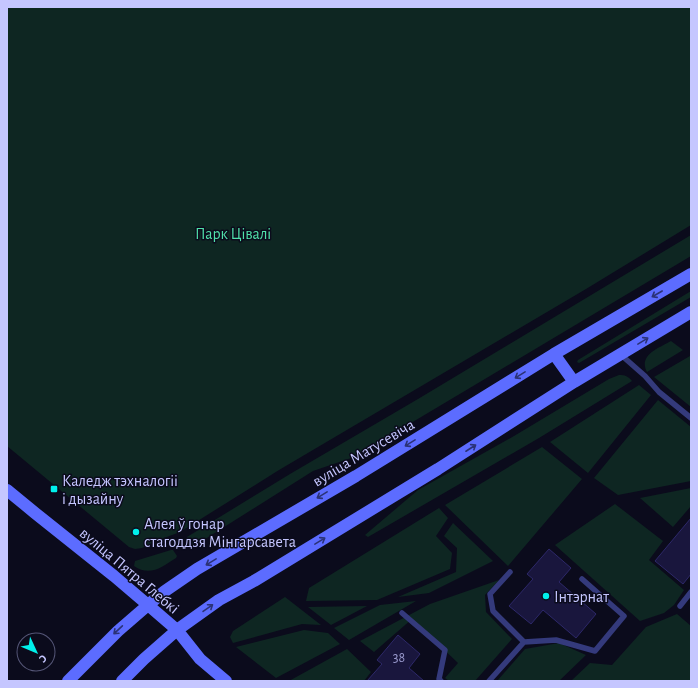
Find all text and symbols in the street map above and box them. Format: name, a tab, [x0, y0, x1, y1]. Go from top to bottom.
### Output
park label: Парк Цівалі	[195, 226, 271, 242]
one-way arrow	[651, 290, 663, 298]
one-way arrow	[637, 336, 649, 344]
one-way arrow	[514, 371, 526, 379]
street label: вуліца Матусевіча	[310, 416, 418, 490]
one-way arrow	[404, 439, 416, 447]
one-way arrow	[465, 443, 477, 451]
place label: Каледж тэхналогіі і дызайну	[62, 473, 178, 508]
marker: Каледж тэхналогіі і дызайну	[49, 484, 59, 494]
one-way arrow	[316, 492, 328, 500]
place label: Алея ў гонар стагоддзя Мінгарсавета	[144, 516, 296, 550]
street label: вуліца Пятра Глебкі	[76, 525, 182, 618]
marker: Алея ў гонар стагоддзя Мінгарсавета	[131, 527, 141, 537]
one-way arrow	[314, 536, 326, 544]
one-way arrow	[205, 558, 217, 566]
place label: Інтэрнат	[554, 589, 609, 605]
marker: Інтэрнат	[541, 591, 551, 601]
one-way arrow	[203, 604, 214, 612]
one-way arrow	[113, 626, 124, 635]
north arrow	[16, 632, 56, 672]
house number: 38	[393, 651, 405, 665]
text: С	[37, 653, 49, 665]

